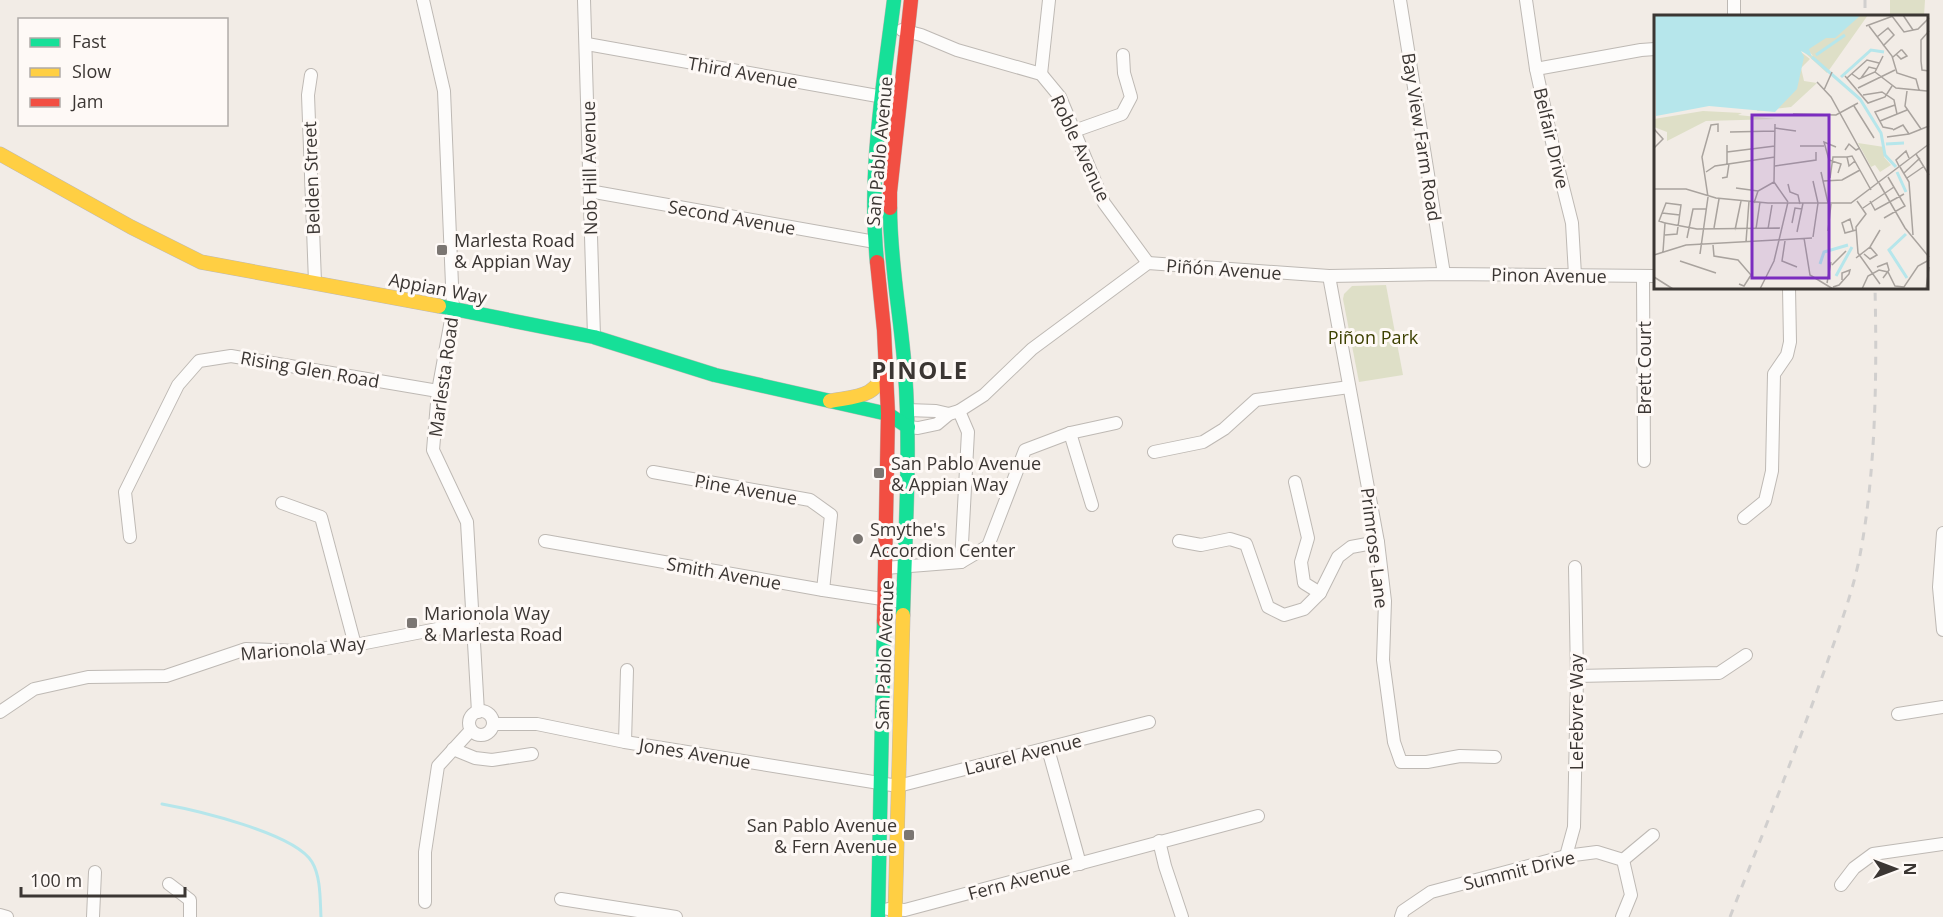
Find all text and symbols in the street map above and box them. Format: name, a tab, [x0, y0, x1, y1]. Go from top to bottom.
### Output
inset map	[1654, 15, 1928, 290]
legend	[18, 18, 228, 126]
text: Fast	[72, 29, 106, 53]
street label: Third Avenue	[686, 51, 800, 93]
street label: Bay View Farm Road	[1397, 51, 1447, 223]
text: Slow	[72, 59, 111, 83]
street label: San Pablo Avenue	[861, 75, 897, 227]
street label: Belfair Drive	[1529, 85, 1575, 191]
text: Jam	[70, 89, 104, 113]
street label: Roble Avenue	[1046, 91, 1116, 205]
street label: Nob Hill Avenue	[576, 101, 602, 235]
street label: Belden Street	[297, 121, 325, 235]
street label: Second Avenue	[666, 194, 798, 240]
place label: Marlesta Road & Appian Way	[454, 228, 575, 273]
marker: Marlesta Road & Appian Way	[435, 243, 449, 257]
street label: Piñón Avenue	[1165, 253, 1283, 285]
street label: Pinon Avenue	[1491, 262, 1607, 288]
street label: Appian Way	[387, 267, 490, 309]
street label: Marlesta Road	[423, 316, 463, 438]
street label: Brett Court	[1632, 321, 1656, 415]
park label: Piñon Park	[1328, 325, 1419, 349]
street label: Rising Glen Road	[239, 345, 381, 393]
district label: PINOLE	[871, 353, 969, 386]
place label: San Pablo Avenue & Appian Way	[891, 451, 1041, 496]
marker: San Pablo Avenue & Appian Way	[872, 466, 886, 480]
street label: Pine Avenue	[693, 468, 799, 510]
street label: Primrose Lane	[1356, 486, 1394, 610]
place label: Smythe's Accordion Center	[870, 517, 1016, 562]
marker: Smythe's Accordion Center	[851, 532, 865, 546]
street label: Smith Avenue	[665, 551, 783, 595]
street label: San Pablo Avenue	[869, 580, 899, 730]
place label: Marionola Way & Marlesta Road	[424, 601, 563, 646]
marker: Marionola Way & Marlesta Road	[405, 616, 419, 630]
street label: Marionola Way	[239, 630, 368, 665]
street label: LeFebvre Way	[1564, 653, 1588, 770]
street label: Laurel Avenue	[962, 728, 1084, 780]
street label: Jones Avenue	[635, 732, 753, 774]
place label: San Pablo Avenue & Fern Avenue	[747, 813, 897, 858]
marker: San Pablo Avenue & Fern Avenue	[902, 828, 916, 842]
north arrow	[1865, 839, 1925, 899]
street label: Summit Drive	[1461, 845, 1577, 895]
street label: Fern Avenue	[965, 855, 1073, 905]
scale bar	[21, 860, 184, 898]
text: N	[1899, 862, 1921, 876]
text: 100 m	[30, 868, 82, 892]

